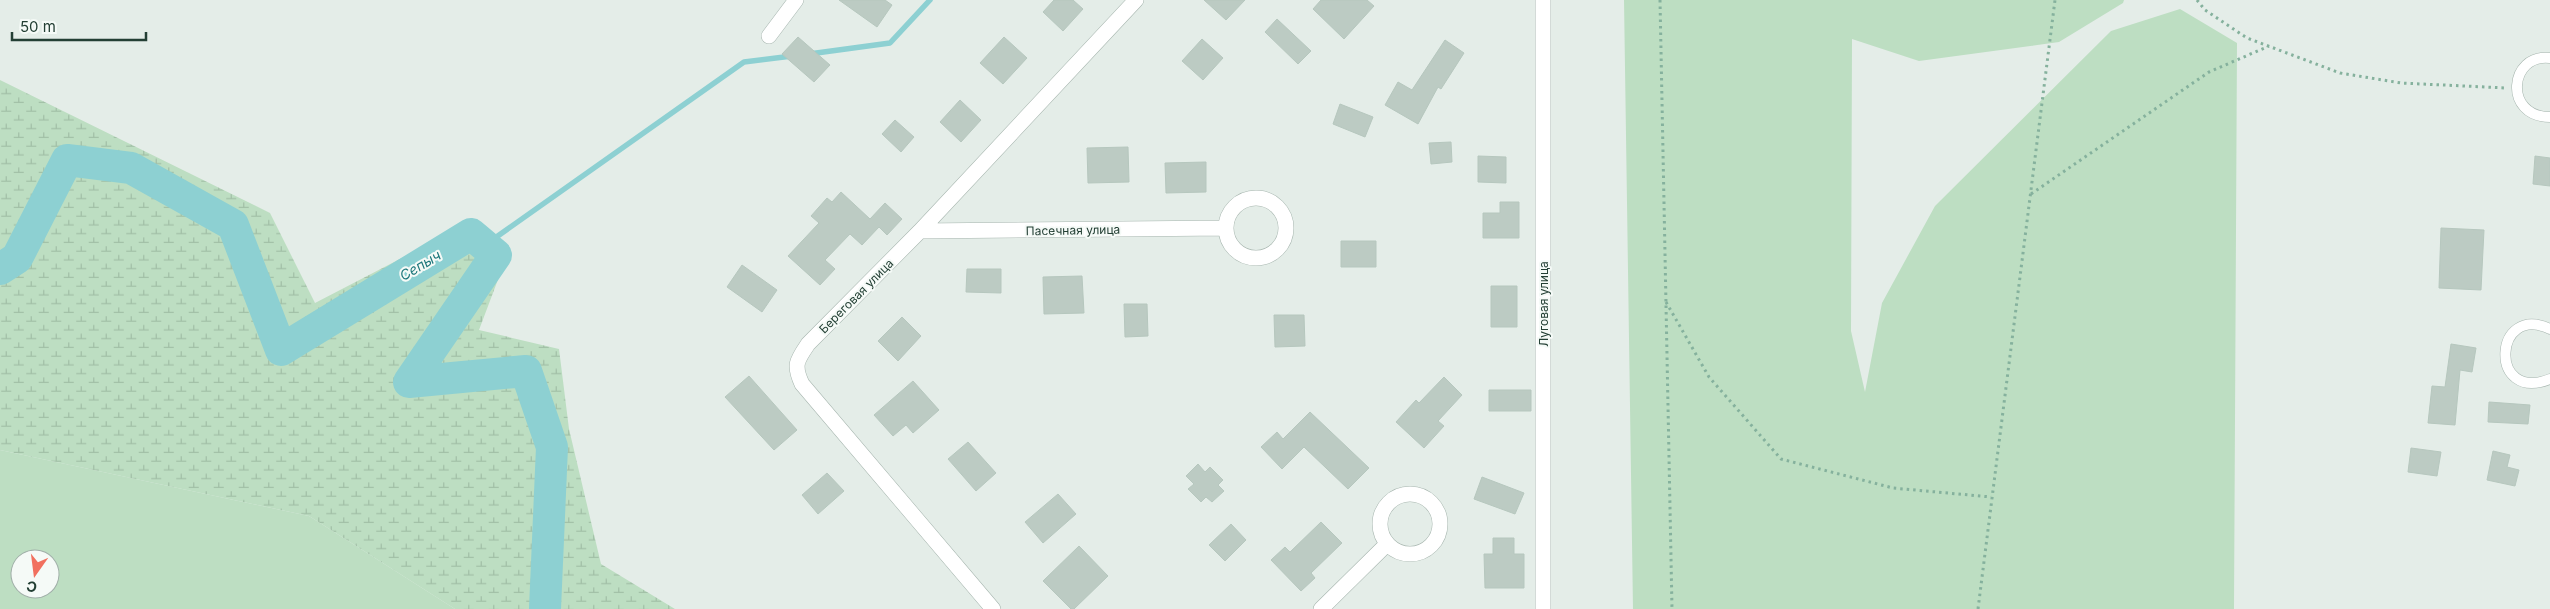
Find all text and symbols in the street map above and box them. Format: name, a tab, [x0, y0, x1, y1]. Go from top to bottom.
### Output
scale bar	[12, 10, 146, 42]
text: 50 m	[20, 17, 56, 36]
street label: Пасечная улица	[1026, 222, 1120, 238]
water label: Сепыч	[396, 246, 444, 284]
street label: Береговая улица	[816, 256, 896, 336]
street label: Луговая улица	[1536, 261, 1551, 347]
north arrow	[10, 549, 60, 599]
text: С	[25, 578, 39, 597]

